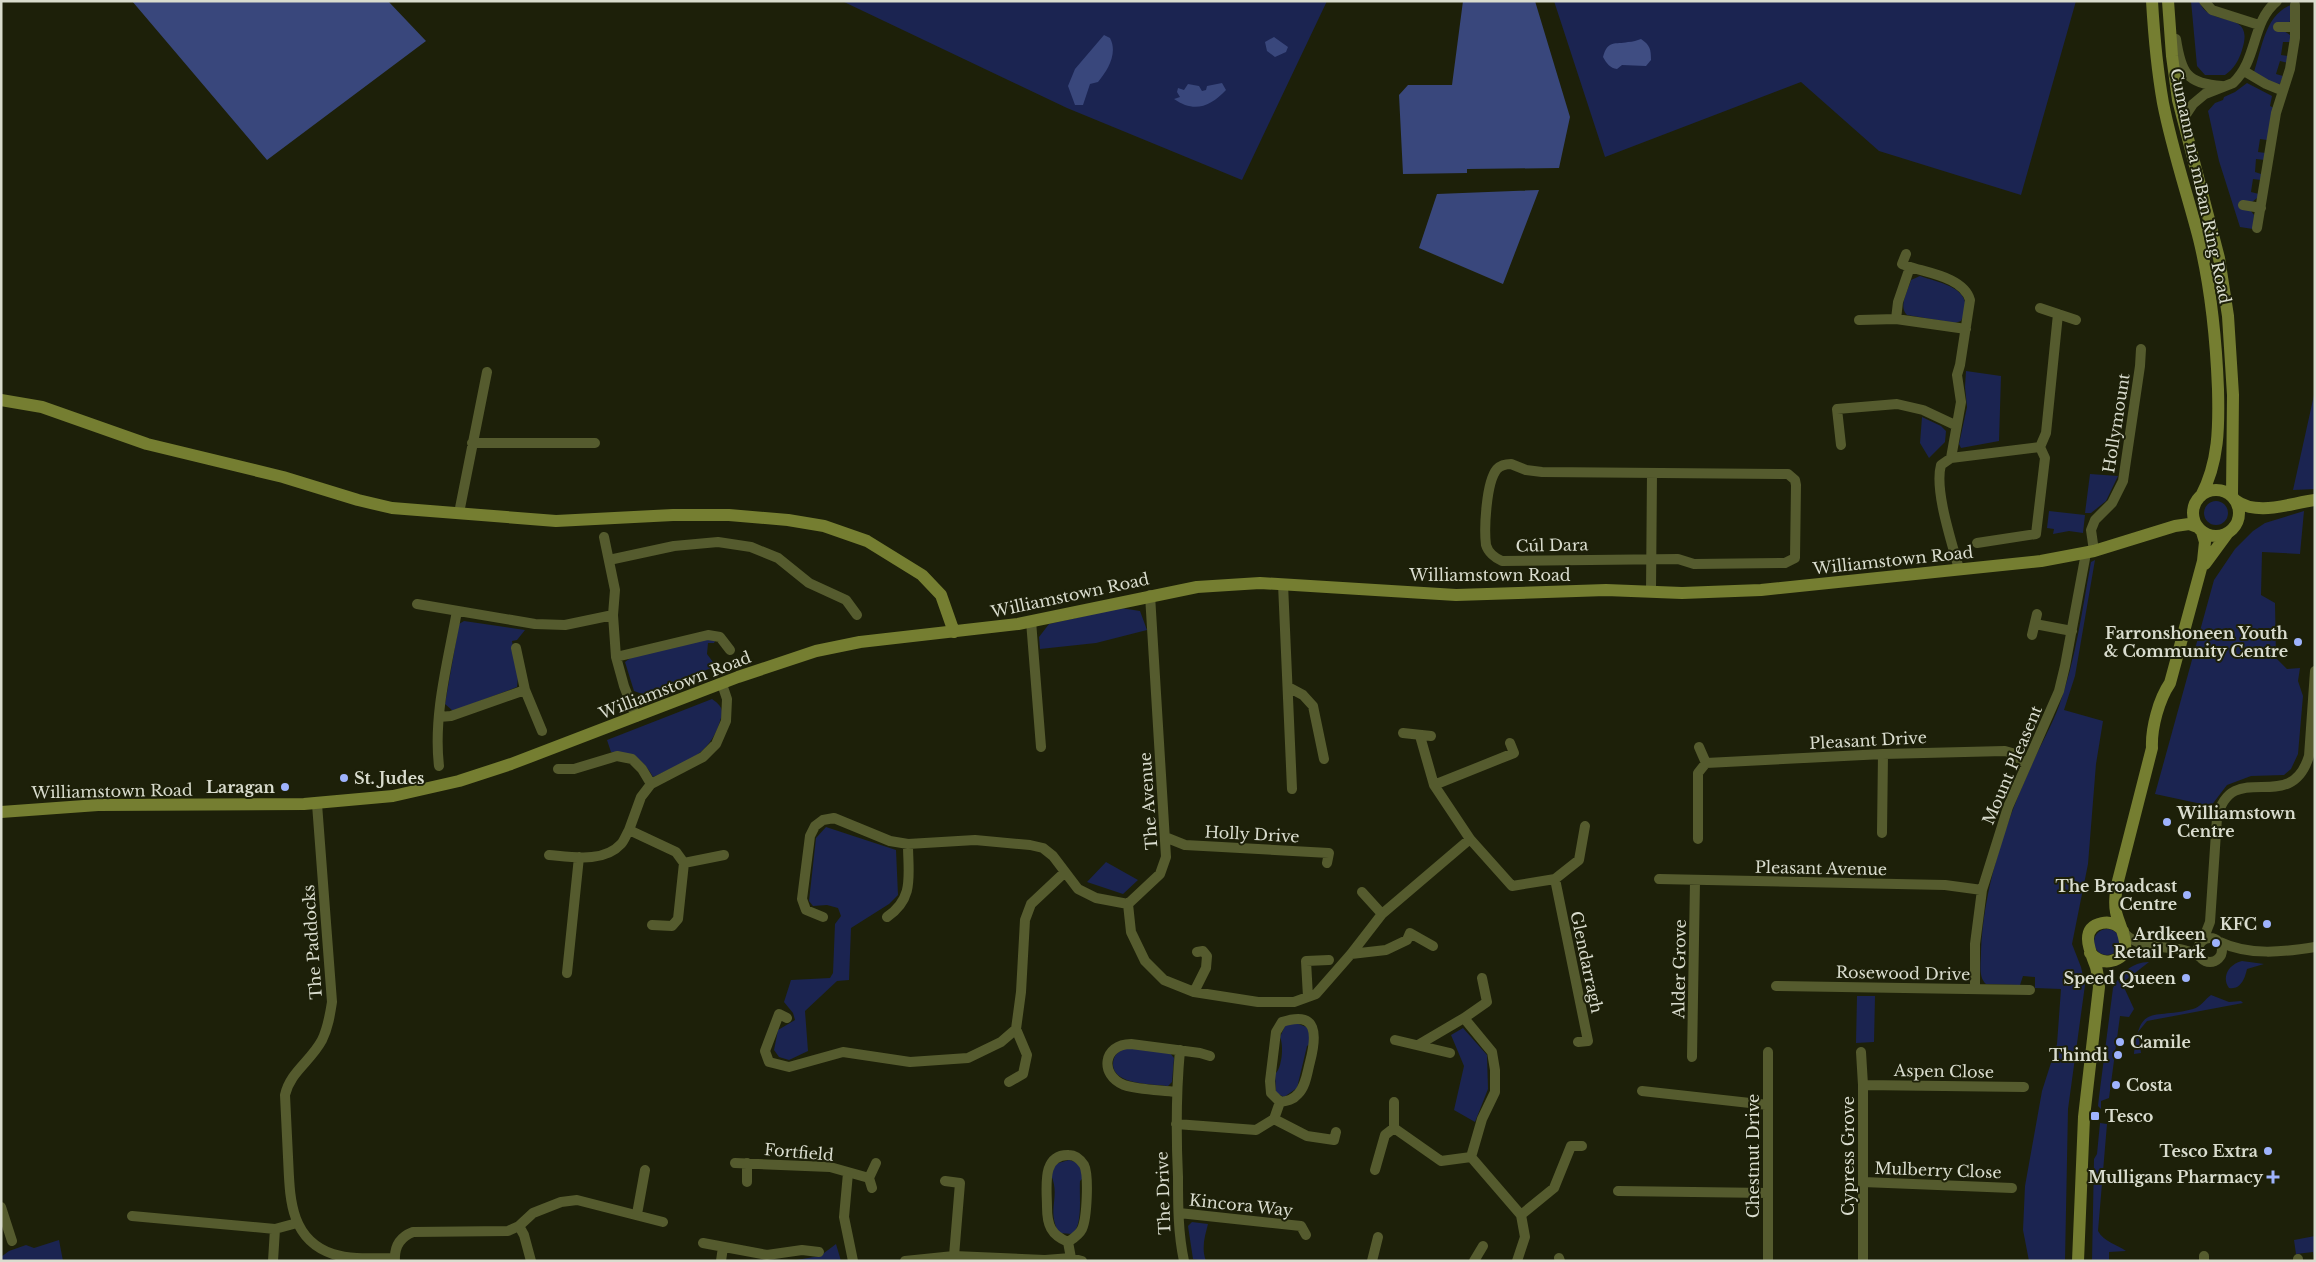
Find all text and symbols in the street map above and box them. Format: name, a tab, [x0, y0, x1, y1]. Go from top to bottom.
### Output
street label: Cumann na mBan Ring Road	[2166, 66, 2236, 306]
street label: Hollymount	[2098, 372, 2134, 474]
street label: Cúl Dara	[1515, 534, 1589, 556]
street label: Williamstown Road	[1811, 542, 1974, 578]
street label: Williamstown Road	[1408, 565, 1571, 585]
street label: Williamstown Road	[988, 568, 1151, 622]
place label: Farronshoneen Youth & Community Centre	[2104, 623, 2289, 661]
marker: Farronshoneen Youth & Community Centre	[2292, 636, 2304, 648]
street label: Williamstown Road	[595, 647, 754, 724]
street label: Mount Pleasent	[1978, 702, 2046, 828]
street label: Pleasant Drive	[1809, 727, 1927, 753]
street label: The Avenue	[1135, 751, 1161, 851]
place label: St. Judes	[354, 768, 425, 788]
marker: St. Judes	[338, 772, 350, 784]
place label: Laragan	[206, 777, 275, 797]
street label: Williamstown Road	[30, 780, 193, 802]
marker: Laragan	[279, 781, 291, 793]
place label: Williamstown Centre	[2176, 803, 2296, 841]
marker: Williamstown Centre	[2161, 816, 2173, 828]
street label: Holly Drive	[1204, 822, 1300, 846]
street label: Pleasant Avenue	[1755, 857, 1887, 879]
place label: The Broadcast Centre	[2055, 876, 2178, 914]
street label: The Paddocks	[298, 884, 326, 1000]
marker: The Broadcast Centre	[2181, 889, 2193, 901]
street label: Glendarragh	[1566, 909, 1608, 1015]
place label: KFC	[2220, 914, 2257, 934]
marker: KFC	[2261, 918, 2273, 930]
street label: Alder Grove	[1668, 919, 1690, 1020]
place label: Ardkeen Retail Park	[2114, 924, 2206, 962]
marker: Ardkeen Retail Park	[2210, 937, 2222, 949]
street label: Rosewood Drive	[1836, 962, 1970, 984]
place label: Speed Queen	[2063, 968, 2176, 988]
marker: Speed Queen	[2180, 972, 2192, 984]
place label: Camile	[2130, 1032, 2191, 1052]
marker: Camile	[2114, 1036, 2126, 1048]
place label: Thindi	[2049, 1045, 2108, 1065]
marker: Thindi	[2112, 1049, 2124, 1061]
street label: Aspen Close	[1893, 1060, 1994, 1082]
place label: Costa	[2126, 1075, 2172, 1095]
marker: Costa	[2110, 1079, 2122, 1091]
street label: Chestnut Drive	[1743, 1094, 1763, 1218]
street label: Cypress Grove	[1838, 1096, 1858, 1216]
place label: Tesco	[2105, 1106, 2153, 1126]
marker: Tesco	[2089, 1110, 2101, 1122]
street label: Fortfield	[763, 1139, 835, 1165]
place label: Tesco Extra	[2160, 1141, 2258, 1161]
marker: Tesco Extra	[2262, 1145, 2274, 1157]
street label: The Drive	[1152, 1151, 1174, 1235]
street label: Mulberry Close	[1874, 1158, 2002, 1182]
place label: Mulligans Pharmacy	[2088, 1167, 2264, 1187]
marker: Mulligans Pharmacy	[2267, 1171, 2279, 1183]
street label: Kincora Way	[1188, 1190, 1295, 1220]

